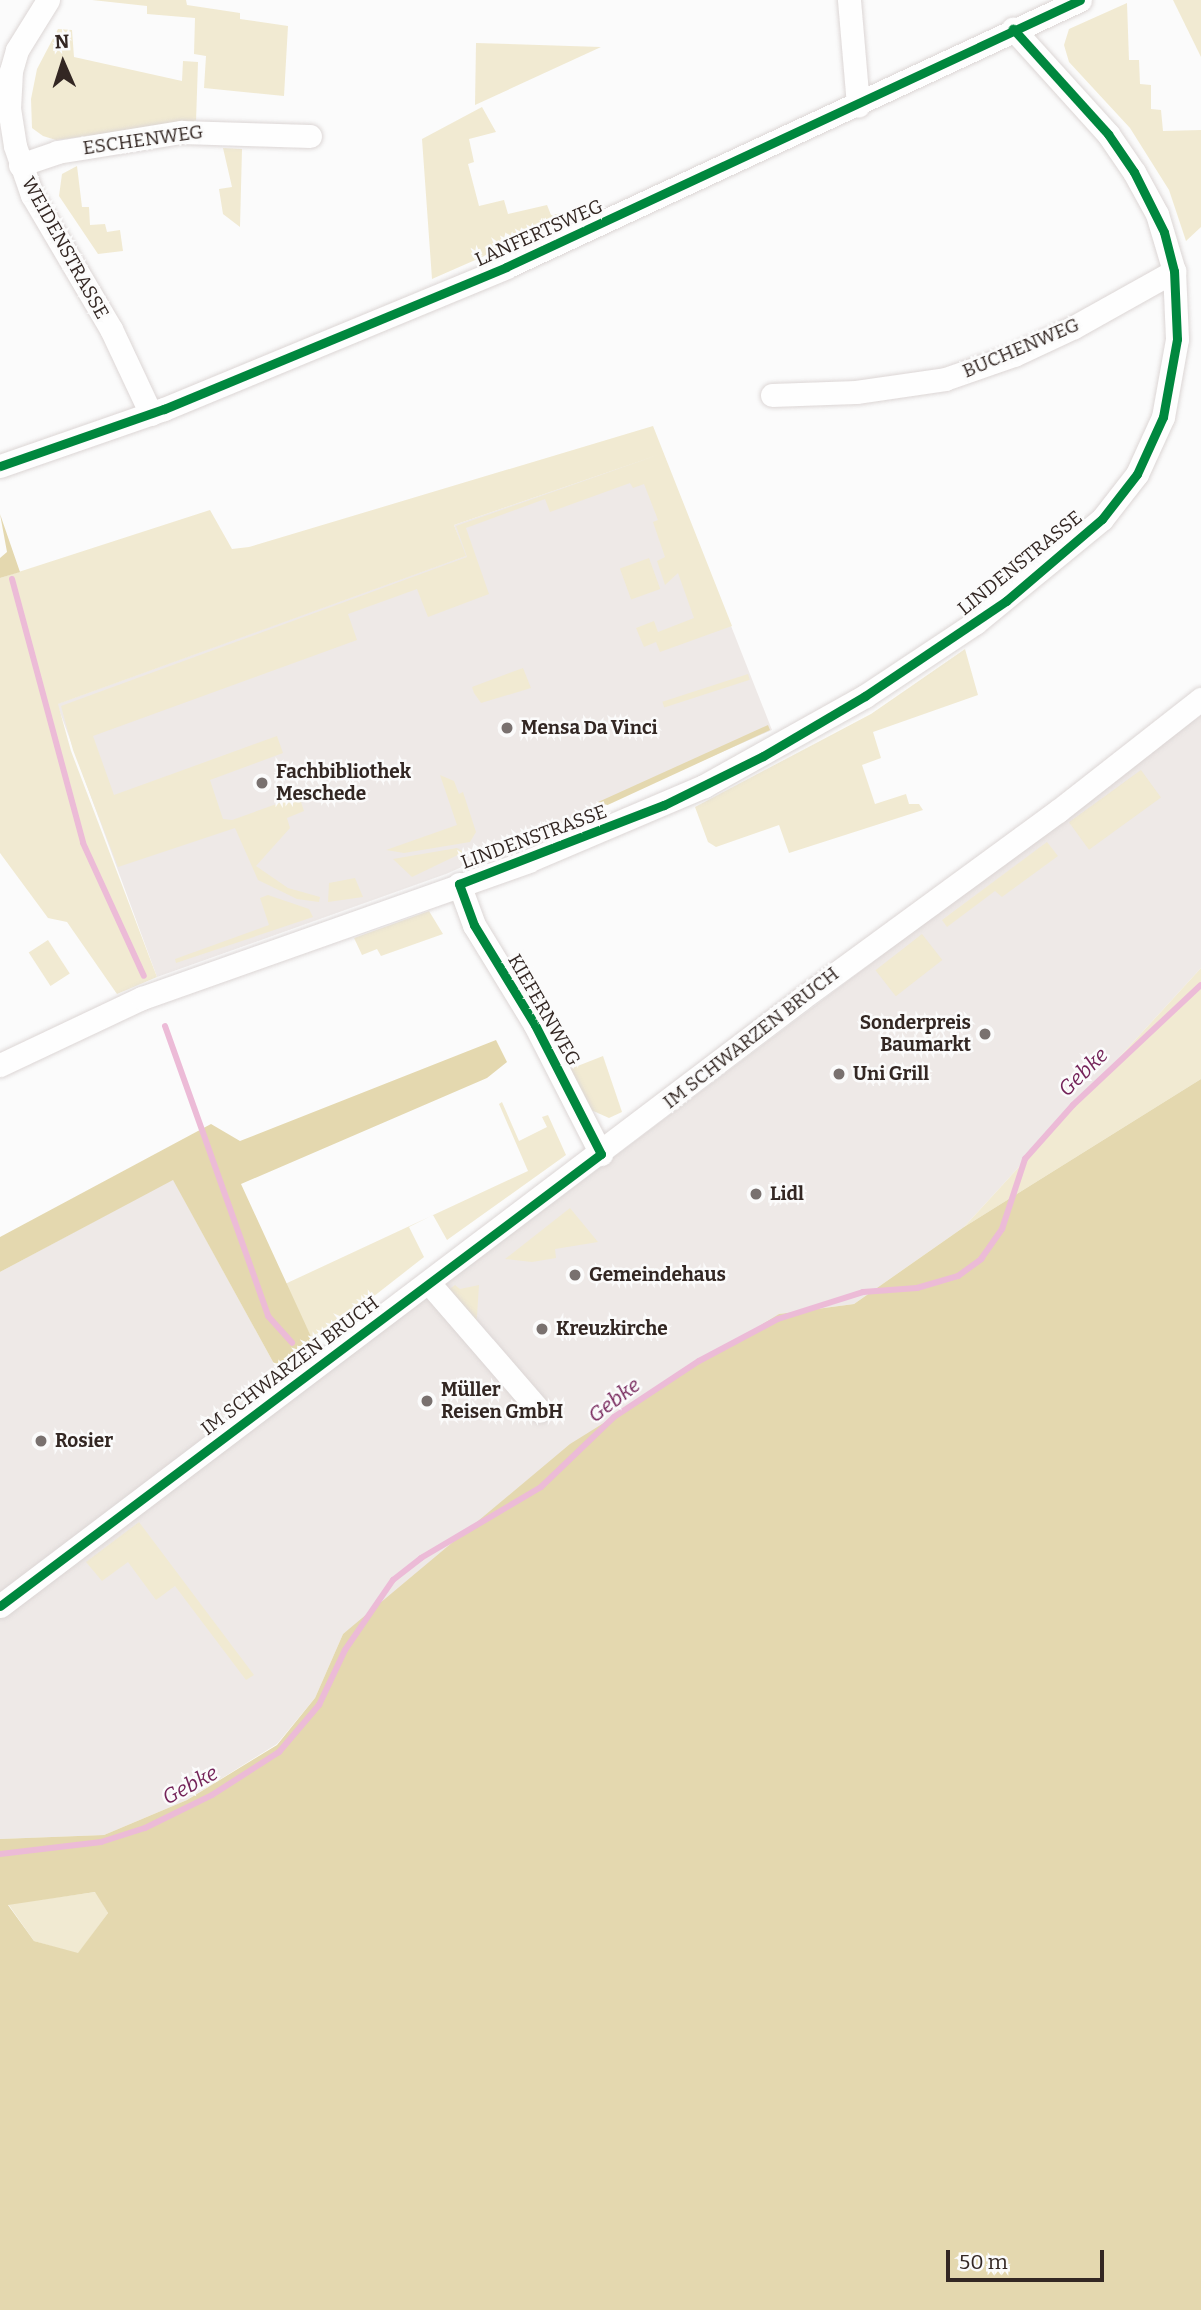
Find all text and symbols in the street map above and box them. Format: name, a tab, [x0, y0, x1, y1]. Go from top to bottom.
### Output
north arrow	[28, 28, 98, 98]
text: N	[54, 30, 70, 53]
street label: ESCHENWEG	[81, 120, 205, 160]
street label: WEIDENSTRASSE	[17, 173, 113, 323]
street label: LANFERTSWEG	[472, 195, 606, 271]
street label: BUCHENWEG	[959, 313, 1083, 383]
street label: LINDENSTRASSE	[953, 506, 1087, 620]
place label: Mensa Da Vinci	[521, 717, 658, 739]
marker: Mensa Da Vinci	[499, 720, 515, 736]
place label: Fachbibliothek Meschede	[276, 761, 411, 805]
marker: Fachbibliothek Meschede	[254, 775, 270, 791]
street label: LINDENSTRASSE	[458, 800, 610, 874]
street label: KIEFERNWEG	[503, 950, 585, 1070]
street label: IM SCHWARZEN BRUCH	[659, 962, 843, 1114]
place label: Sonderpreis Baumarkt	[860, 1012, 971, 1056]
marker: Sonderpreis Baumarkt	[977, 1026, 993, 1042]
water label: Gebke	[1053, 1042, 1113, 1102]
place label: Uni Grill	[853, 1063, 929, 1085]
marker: Uni Grill	[831, 1066, 847, 1082]
place label: Lidl	[770, 1183, 804, 1205]
marker: Lidl	[748, 1186, 764, 1202]
place label: Gemeindehaus	[589, 1264, 726, 1286]
marker: Gemeindehaus	[567, 1267, 583, 1283]
street label: IM SCHWARZEN BRUCH	[197, 1292, 383, 1440]
place label: Kreuzkirche	[556, 1318, 668, 1340]
marker: Kreuzkirche	[534, 1321, 550, 1337]
water label: Gebke	[583, 1372, 645, 1428]
place label: Müller Reisen GmbH	[441, 1379, 563, 1423]
marker: Müller Reisen GmbH	[419, 1393, 435, 1409]
place label: Rosier	[55, 1430, 113, 1452]
marker: Rosier	[33, 1433, 49, 1449]
water label: Gebke	[158, 1760, 222, 1810]
scale bar	[949, 2236, 1106, 2280]
text: 50 m	[959, 2249, 1008, 2275]

